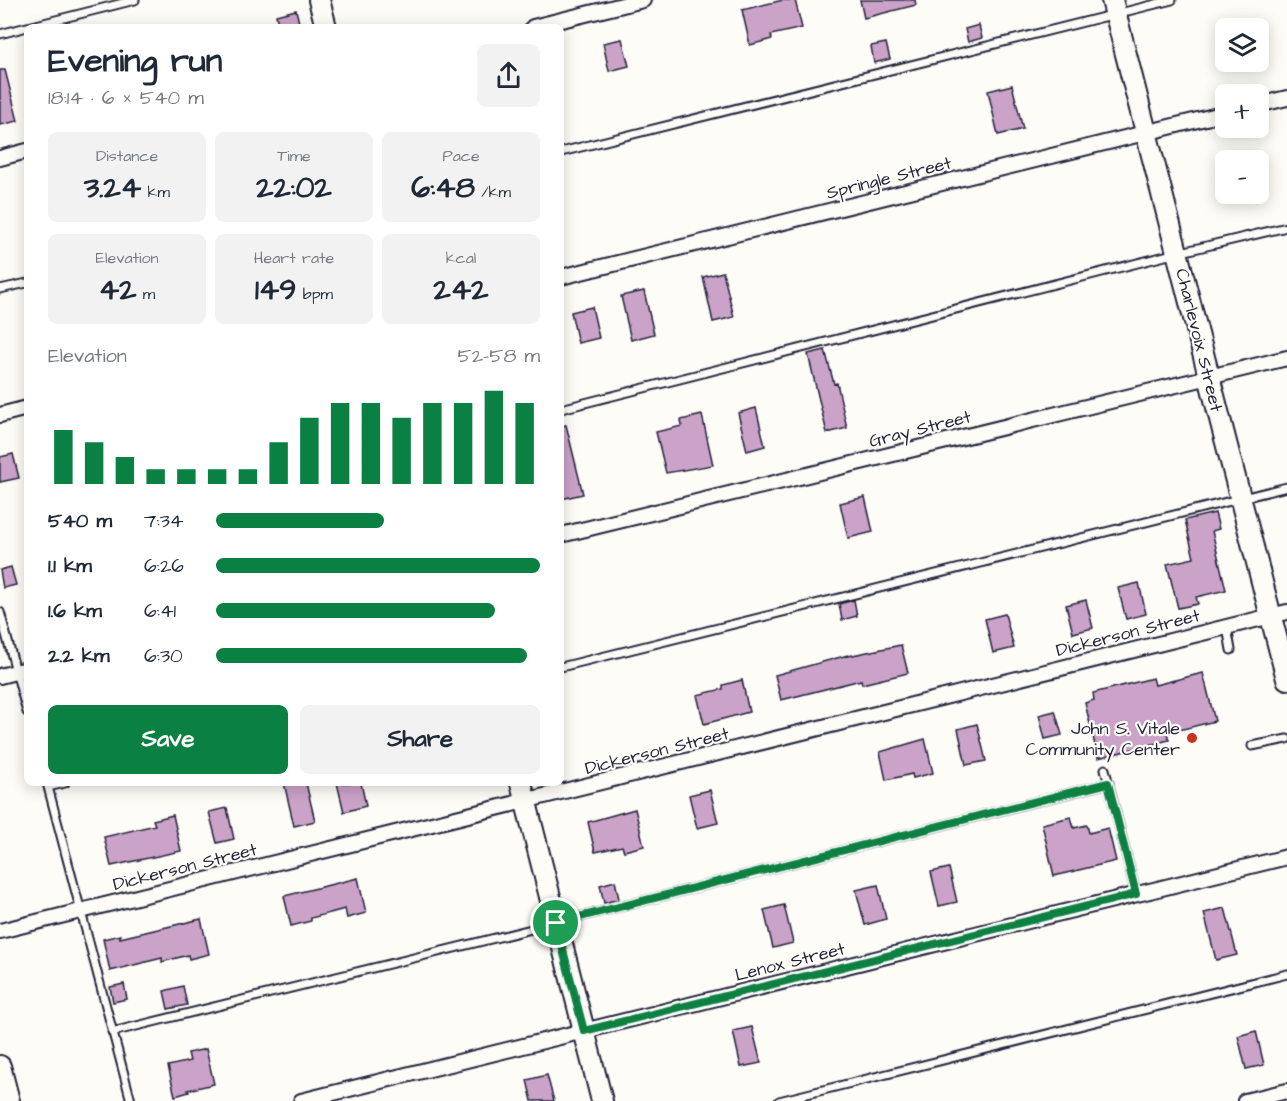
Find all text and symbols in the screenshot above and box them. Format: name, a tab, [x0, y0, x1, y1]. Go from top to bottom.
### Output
map controls	[1215, 18, 1269, 204]
button: layers	[1215, 18, 1269, 72]
text: Evening run	[48, 38, 222, 84]
button: share	[477, 44, 540, 107]
text: 18:14 · 6 × 540 m	[48, 84, 204, 112]
button: +	[1215, 84, 1269, 138]
text: Distance	[96, 145, 158, 167]
text: Time	[277, 145, 311, 167]
text: Pace	[442, 145, 480, 167]
street label: Springle Street	[824, 150, 955, 207]
button: −	[1215, 150, 1269, 204]
text: 3.24	[84, 167, 141, 209]
text: 22:02	[256, 167, 332, 209]
text: 6:48	[411, 167, 475, 209]
text: km	[141, 181, 170, 203]
text: /km	[475, 181, 511, 203]
text: Elevation	[96, 247, 158, 269]
text: Heart rate	[254, 247, 334, 269]
text: kcal	[446, 247, 476, 269]
street label: Charlevoix Street	[1169, 266, 1229, 415]
text: 42	[99, 269, 136, 311]
text: 149	[255, 269, 296, 311]
text: 242	[434, 269, 488, 311]
text: m	[136, 283, 155, 305]
text: bpm	[296, 283, 333, 305]
text: Elevation	[48, 342, 127, 370]
text: 52–58 m	[457, 342, 540, 370]
street label: Gray Street	[866, 404, 975, 455]
text: 540 m	[48, 507, 112, 535]
text: 7:34	[144, 507, 183, 535]
text: 1.1 km	[48, 552, 92, 580]
text: 6:26	[144, 552, 184, 580]
text: 1.6 km	[48, 597, 102, 625]
text: 6:41	[144, 597, 176, 625]
street label: Dickerson Street	[1053, 603, 1203, 663]
text: 2.2 km	[48, 642, 110, 670]
text: 6:30	[144, 642, 183, 670]
button: Save	[48, 705, 288, 774]
button: Share	[300, 705, 540, 774]
place label: John S. Vitale Community Center	[1025, 716, 1180, 763]
street label: Dickerson Street	[582, 721, 732, 781]
marker: John S. Vitale Community Center	[1185, 731, 1199, 745]
street label: Dickerson Street	[110, 837, 260, 897]
pin	[530, 897, 581, 948]
icon: arrive	[539, 906, 572, 939]
street label: Lenox Street	[732, 936, 848, 988]

